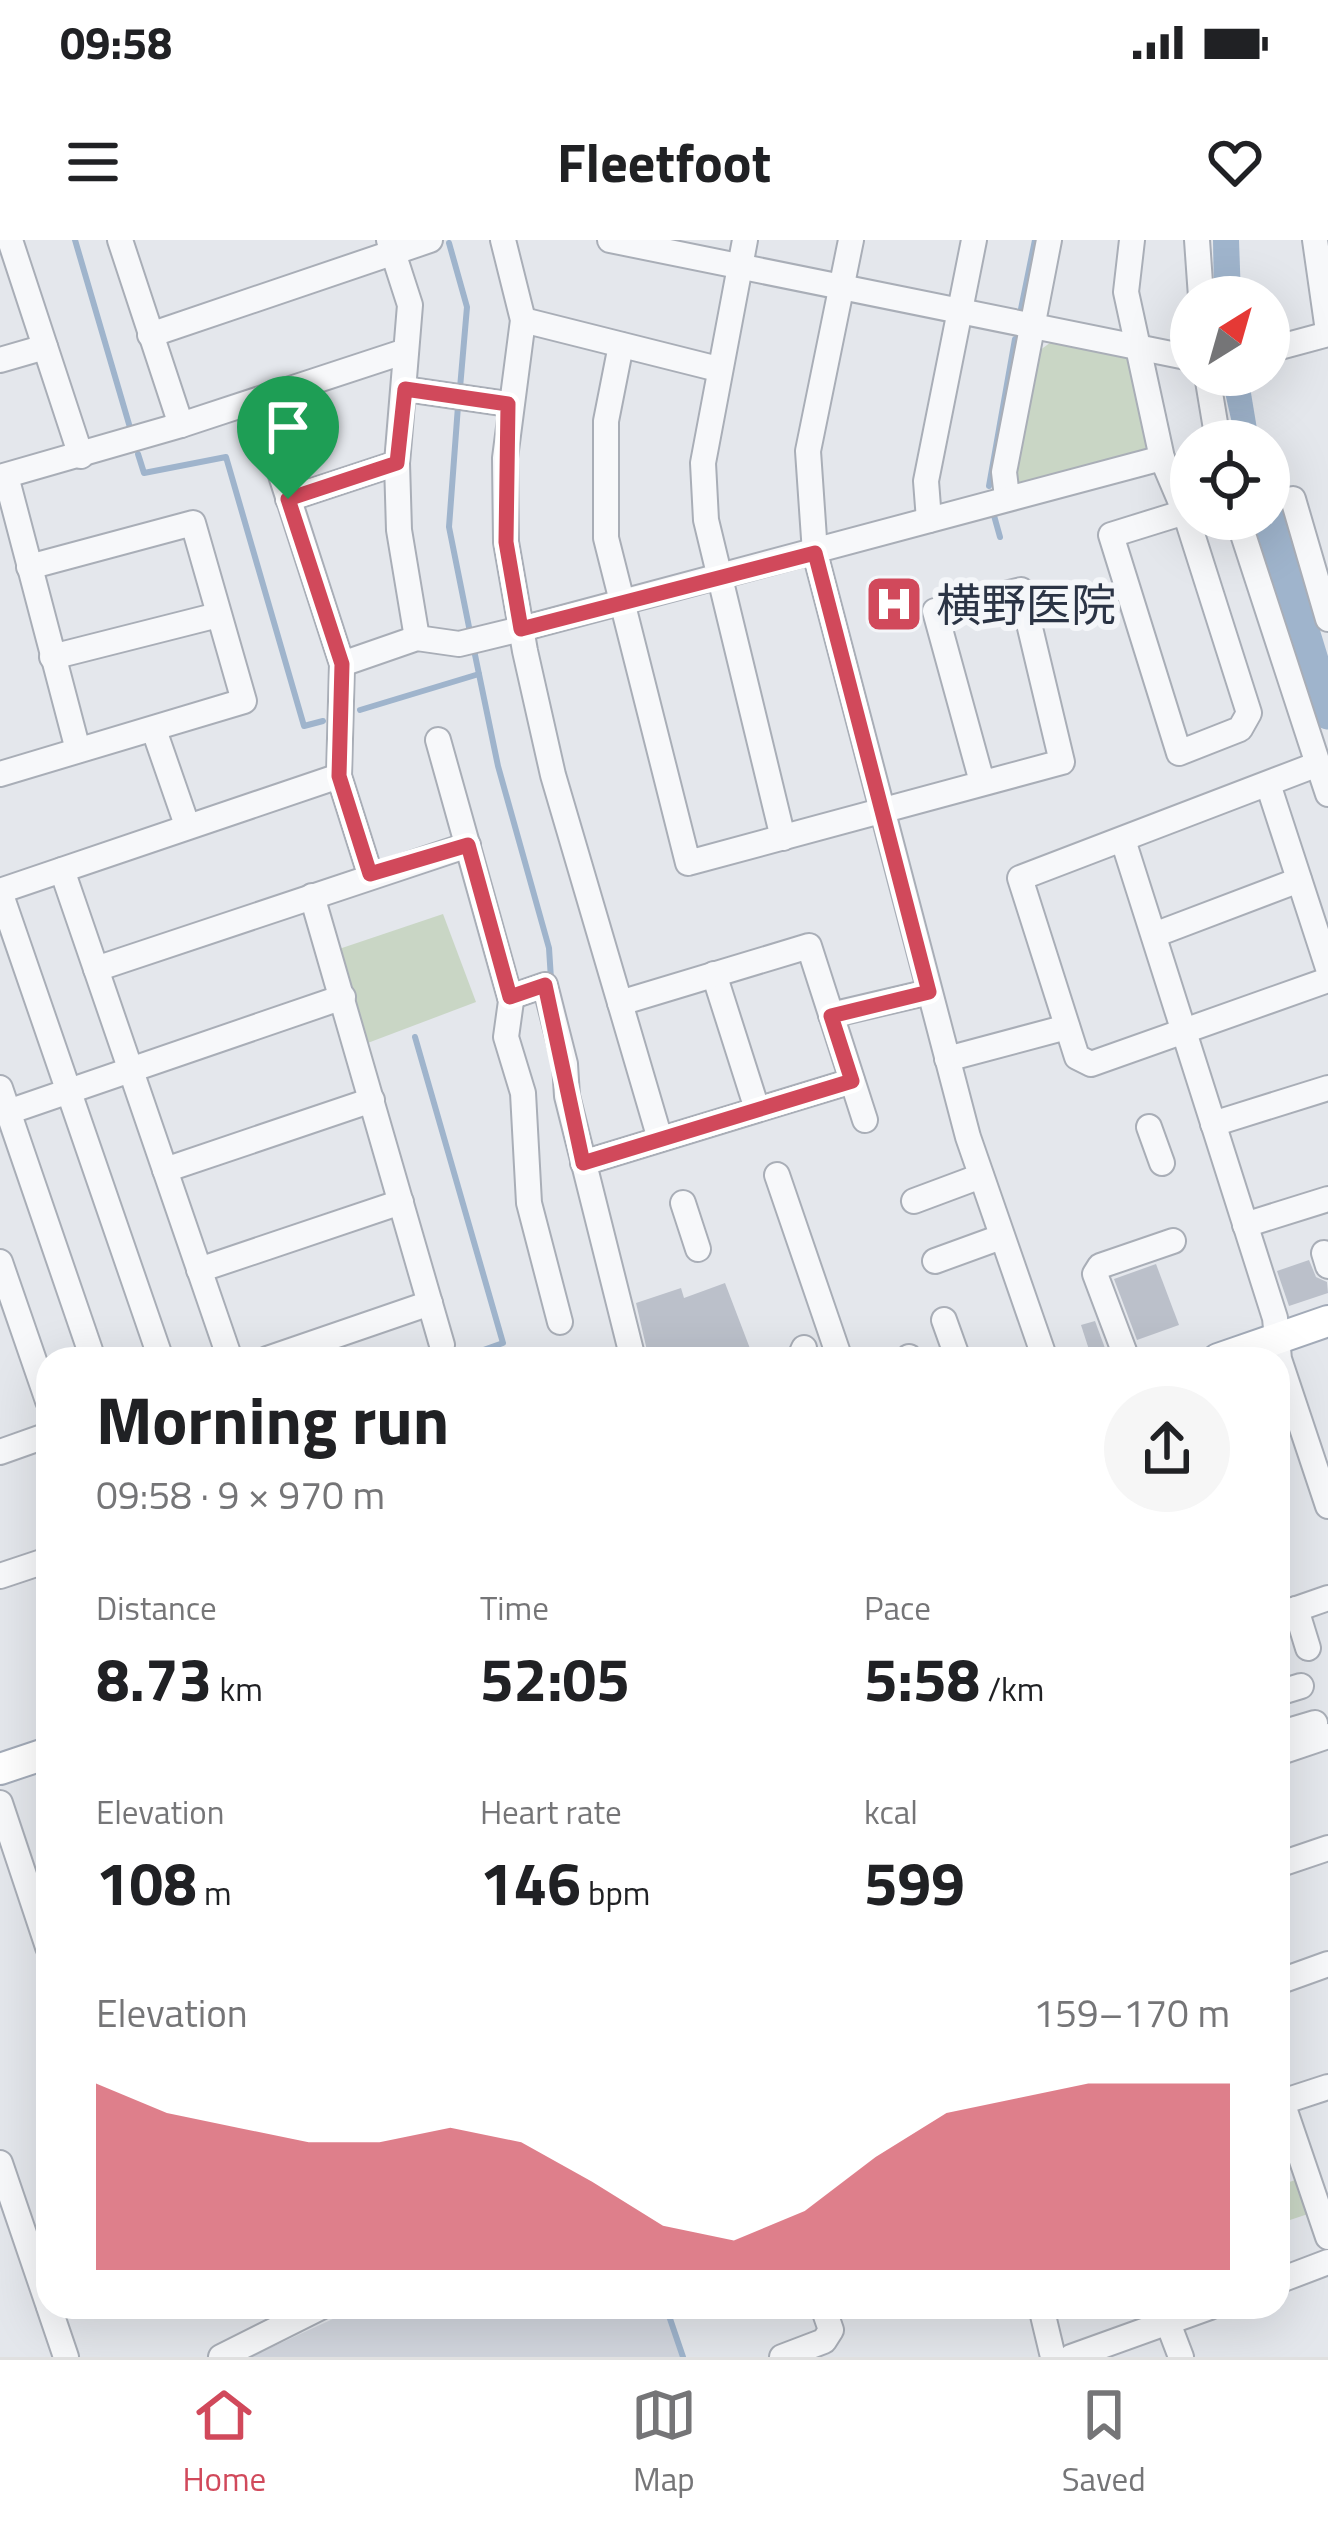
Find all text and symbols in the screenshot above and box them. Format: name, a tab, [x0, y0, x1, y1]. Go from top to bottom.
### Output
text: 09:58	[60, 8, 172, 76]
text: Fleetfoot	[557, 121, 771, 203]
icon: menu	[60, 129, 126, 195]
icon: heart	[1202, 129, 1268, 195]
north arrow	[1170, 276, 1290, 396]
map controls	[1170, 276, 1290, 540]
pin	[237, 376, 339, 499]
icon: arrive	[255, 394, 321, 460]
button: locate	[1170, 420, 1290, 540]
place label: 横野医院	[936, 570, 1116, 638]
hospital icon: 横野医院	[863, 573, 925, 635]
text: Morning run	[96, 1369, 449, 1470]
button: share	[1104, 1386, 1230, 1512]
text: 09:58 · 9 × 970 m	[96, 1465, 385, 1524]
text: Distance	[96, 1583, 217, 1633]
text: Time	[480, 1583, 549, 1633]
text: Pace	[864, 1583, 931, 1633]
text: 8.73	[96, 1633, 212, 1724]
text: 52:05	[480, 1633, 630, 1724]
text: 5:58	[864, 1633, 980, 1724]
text: km	[212, 1664, 263, 1714]
text: /km	[980, 1664, 1044, 1714]
text: Elevation	[96, 1787, 224, 1837]
text: Heart rate	[480, 1787, 622, 1837]
text: kcal	[864, 1787, 918, 1837]
text: 108	[96, 1837, 197, 1928]
text: 146	[480, 1837, 581, 1928]
text: 599	[864, 1837, 965, 1928]
text: m	[197, 1868, 232, 1918]
text: bpm	[581, 1868, 650, 1918]
text: Elevation	[96, 1983, 248, 2042]
text: 159–170 m	[1033, 1983, 1230, 2042]
tab: Home	[182, 2382, 266, 2504]
tab: Map	[631, 2382, 697, 2504]
tab: Saved	[1062, 2382, 1146, 2504]

